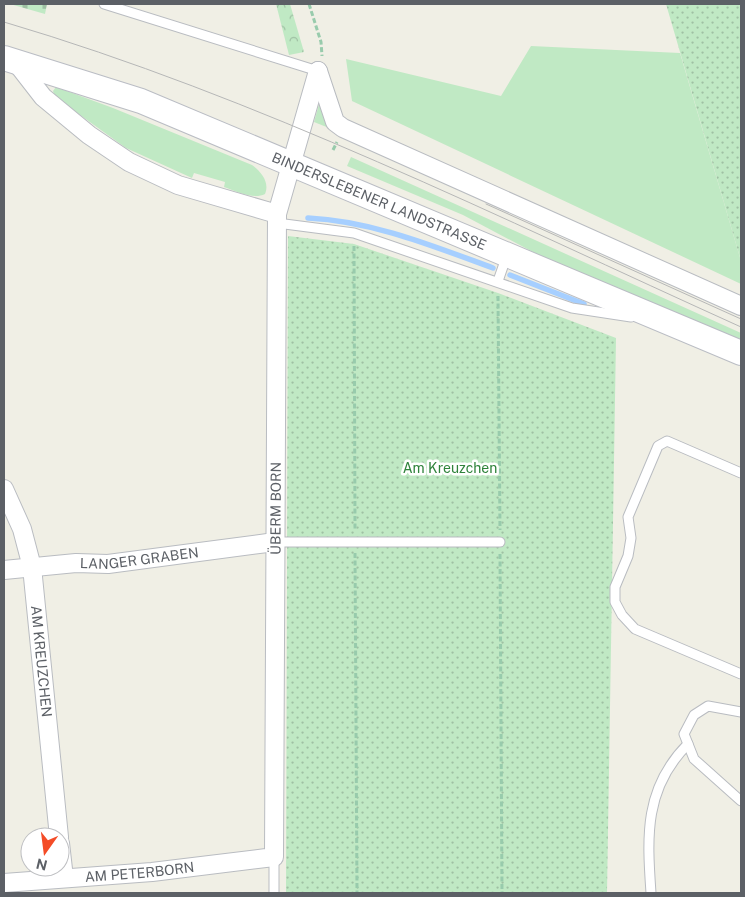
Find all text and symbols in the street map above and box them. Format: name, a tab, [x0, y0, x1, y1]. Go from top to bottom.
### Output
street label: BINDERSLEBENER LANDSTRASSE	[270, 149, 489, 253]
park label: Am Kreuzchen	[403, 460, 497, 476]
street label: ÜBERM BORN	[265, 462, 284, 555]
street label: LANGER GRABEN	[80, 544, 200, 572]
street label: AM KREUZCHEN	[28, 605, 55, 718]
north arrow	[20, 827, 70, 877]
text: N	[35, 856, 49, 874]
street label: AM PETERBORN	[84, 859, 195, 885]

